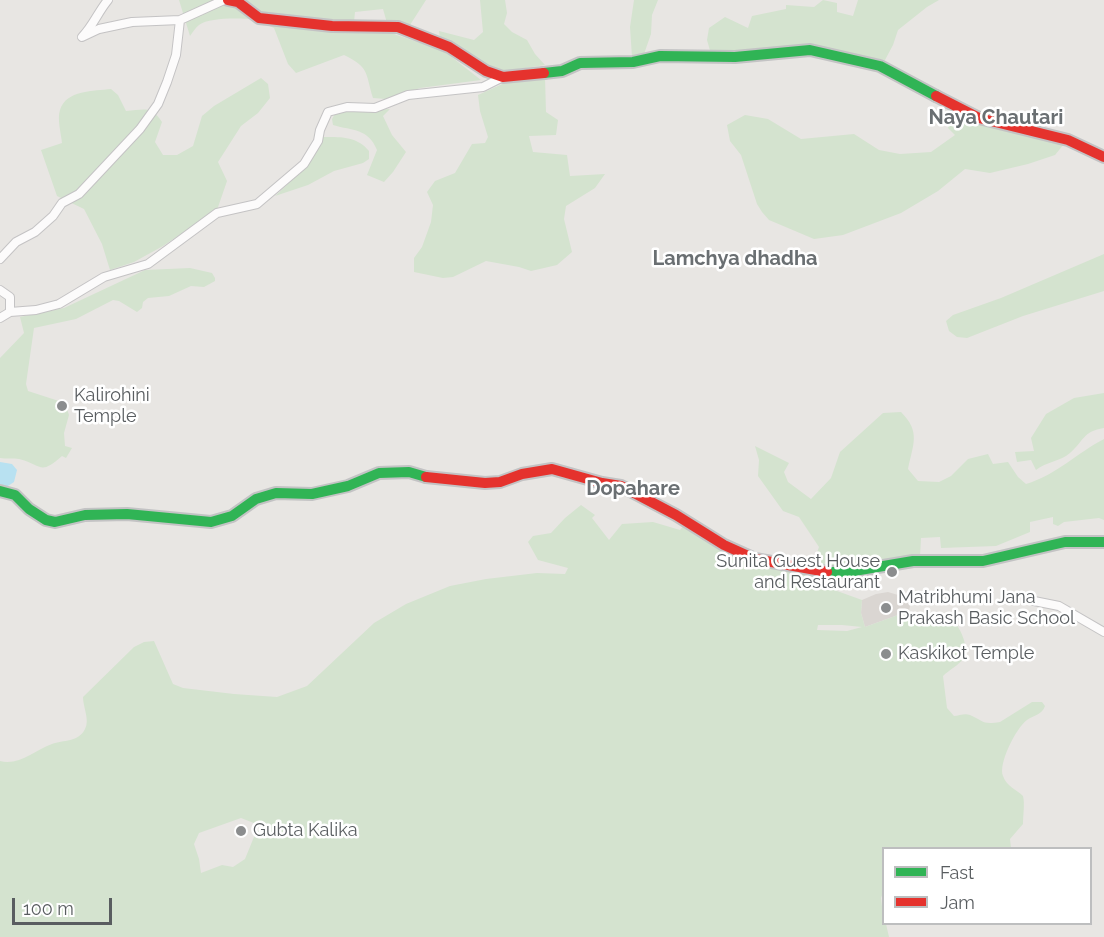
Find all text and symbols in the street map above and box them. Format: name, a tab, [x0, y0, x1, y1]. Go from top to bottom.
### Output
district label: Naya Chautari	[929, 106, 1063, 130]
district label: Lamchya dhadha	[653, 247, 817, 271]
place label: Kalirohini Temple	[74, 385, 150, 428]
marker: Kalirohini Temple	[55, 399, 69, 413]
district label: Dopahare	[586, 477, 680, 501]
place label: Sunita Guest House and Restaurant	[716, 551, 880, 594]
marker: Sunita Guest House and Restaurant	[885, 565, 899, 579]
place label: Matribhumi Jana Prakash Basic School	[898, 587, 1075, 630]
marker: Matribhumi Jana Prakash Basic School	[879, 601, 893, 615]
place label: Kaskikot Temple	[898, 643, 1034, 665]
marker: Kaskikot Temple	[879, 647, 893, 661]
place label: Gubta Kalika	[253, 820, 357, 842]
marker: Gubta Kalika	[234, 824, 248, 838]
legend	[882, 847, 1092, 925]
text: Fast	[940, 862, 974, 883]
scale bar	[15, 886, 116, 924]
text: Jam	[940, 892, 975, 913]
text: 100 m	[23, 898, 74, 919]

